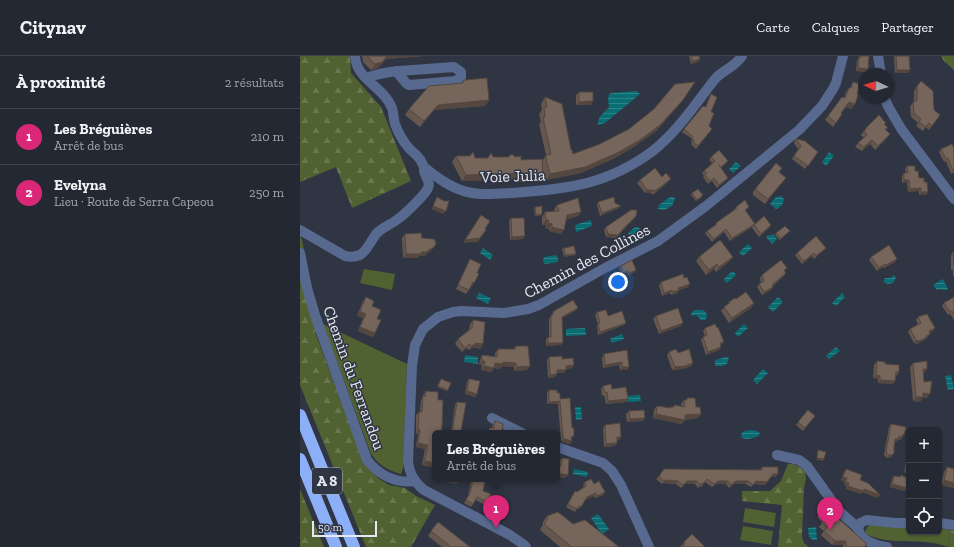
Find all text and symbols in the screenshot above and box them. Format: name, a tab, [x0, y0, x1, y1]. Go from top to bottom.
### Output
text: Citynav	[20, 16, 86, 39]
text: Carte	[756, 19, 790, 36]
text: Calques	[812, 19, 859, 36]
text: Partager	[881, 19, 934, 36]
north arrow	[858, 68, 894, 104]
text: À proximité	[16, 72, 105, 92]
text: 2 résultats	[225, 75, 284, 90]
text: Les Bréguières	[54, 120, 152, 138]
text: 1	[26, 129, 32, 144]
text: 210 m	[251, 129, 284, 144]
text: Arrêt de bus	[54, 138, 123, 153]
street label: Voie Julia	[479, 165, 546, 187]
text: Evelyna	[54, 176, 106, 194]
text: 2	[26, 185, 32, 200]
text: 250 m	[249, 185, 284, 200]
text: Lieu · Route de Serra Capeou	[54, 194, 214, 209]
street label: Chemin des Collines	[521, 220, 653, 302]
your location	[608, 272, 628, 292]
street label: Chemin du Ferrandou	[319, 303, 389, 453]
map controls	[906, 427, 942, 535]
button: +	[906, 427, 942, 463]
popup	[432, 430, 560, 482]
text: Les Bréguières	[447, 440, 545, 458]
text: Arrêt de bus	[447, 458, 516, 473]
button: −	[906, 463, 942, 499]
road number: A 8	[312, 468, 342, 494]
pin: 1	[483, 495, 509, 528]
pin: 2	[817, 497, 843, 530]
button: locate	[906, 499, 942, 535]
scale bar	[312, 519, 377, 538]
text: 50 m	[318, 521, 342, 534]

